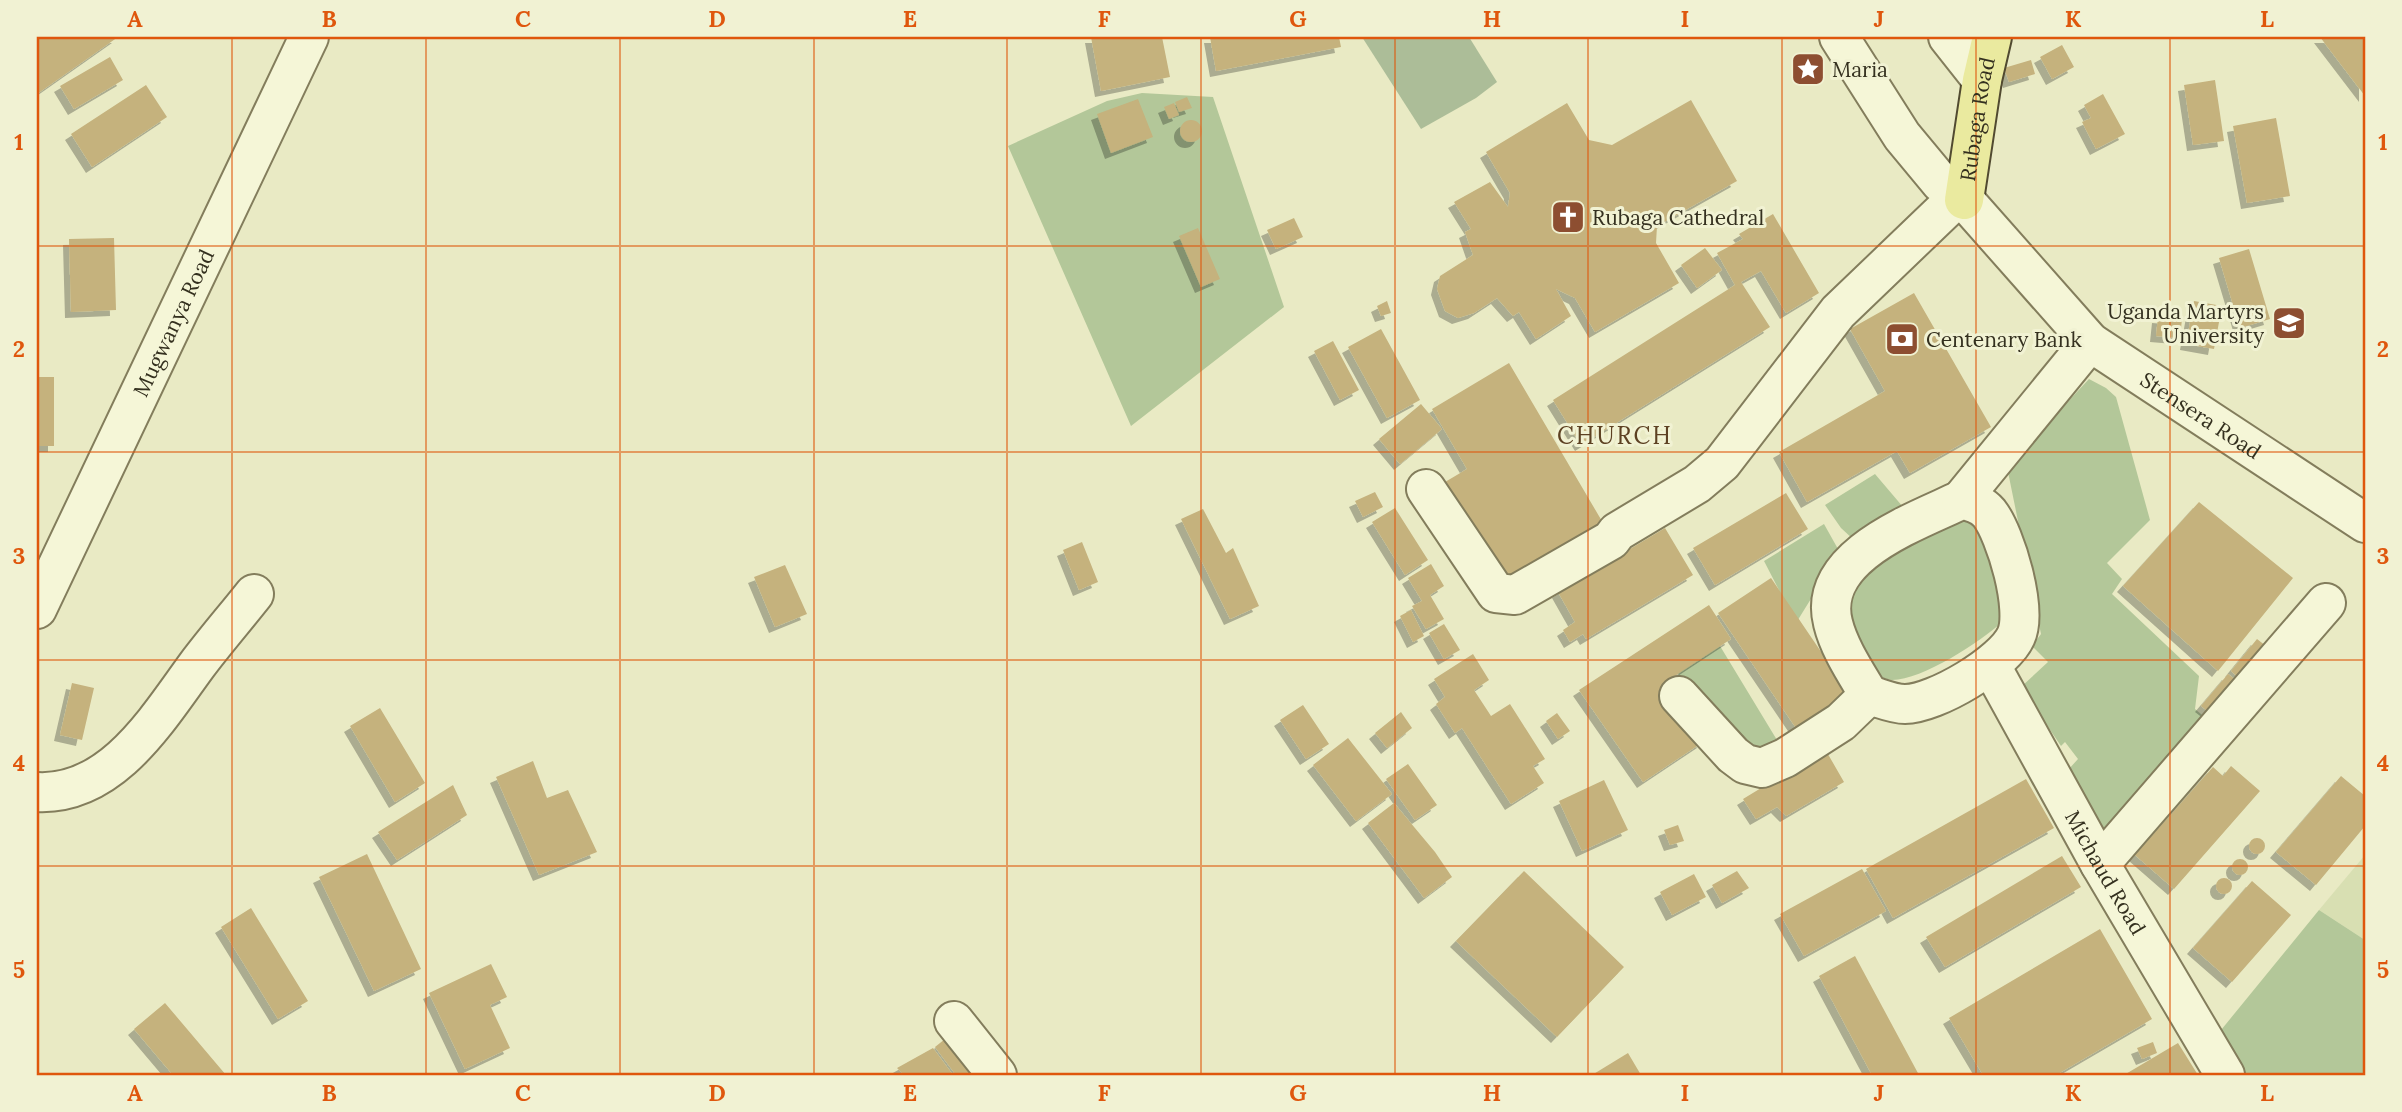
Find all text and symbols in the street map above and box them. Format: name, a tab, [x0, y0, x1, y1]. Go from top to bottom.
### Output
text: A	[127, 4, 143, 33]
text: B	[321, 4, 337, 33]
text: C	[515, 4, 531, 33]
text: D	[708, 4, 726, 33]
text: E	[903, 4, 917, 33]
text: F	[1097, 4, 1111, 33]
text: G	[1289, 4, 1307, 33]
text: H	[1483, 4, 1501, 33]
text: I	[1681, 4, 1689, 33]
text: J	[1874, 4, 1884, 33]
text: K	[2065, 4, 2082, 33]
text: L	[2260, 4, 2274, 33]
place icon: Maria	[1789, 50, 1827, 88]
street label: Rubaga Road	[1953, 54, 2000, 183]
place label: Maria	[1832, 56, 1888, 83]
text: 1	[14, 127, 24, 156]
text: 1	[2378, 127, 2388, 156]
church icon: Rubaga Cathedral	[1549, 198, 1587, 236]
place label: Rubaga Cathedral	[1592, 204, 1764, 231]
street label: Mugwanya Road	[127, 245, 220, 401]
place label: Uganda Martyrs University	[2107, 298, 2264, 349]
school or university icon: Uganda Martyrs University	[2270, 304, 2308, 342]
bank icon: Centenary Bank	[1883, 320, 1921, 358]
place label: Centenary Bank	[1926, 326, 2082, 353]
text: 2	[13, 334, 25, 363]
text: 2	[2377, 334, 2389, 363]
street label: Stensera Road	[2135, 365, 2267, 465]
district label: CHURCH	[1557, 420, 1673, 451]
text: 3	[13, 541, 25, 570]
text: 3	[2377, 541, 2389, 570]
text: 4	[13, 748, 25, 777]
text: 4	[2377, 748, 2389, 777]
street label: Michaud Road	[2059, 805, 2152, 939]
text: 5	[13, 955, 25, 984]
text: 5	[2377, 955, 2389, 984]
text: A	[127, 1078, 143, 1107]
text: B	[321, 1078, 337, 1107]
text: C	[515, 1078, 531, 1107]
text: D	[708, 1078, 726, 1107]
text: E	[903, 1078, 917, 1107]
text: F	[1097, 1078, 1111, 1107]
text: G	[1289, 1078, 1307, 1107]
text: H	[1483, 1078, 1501, 1107]
text: I	[1681, 1078, 1689, 1107]
text: J	[1874, 1078, 1884, 1107]
text: K	[2065, 1078, 2082, 1107]
text: L	[2260, 1078, 2274, 1107]

